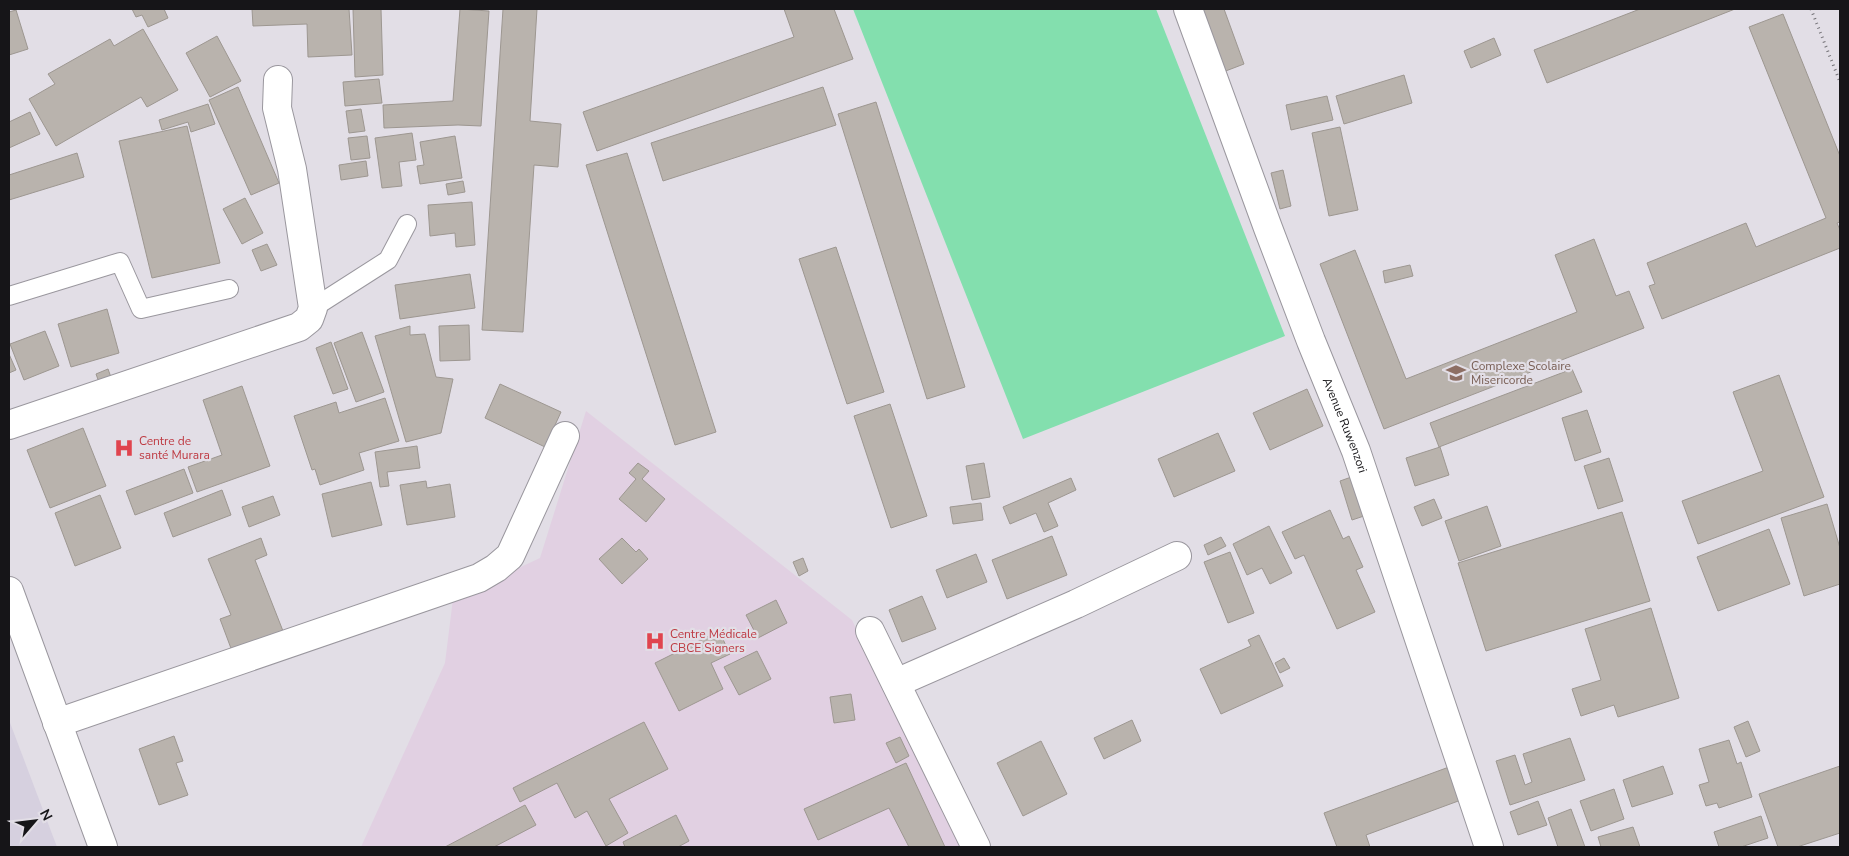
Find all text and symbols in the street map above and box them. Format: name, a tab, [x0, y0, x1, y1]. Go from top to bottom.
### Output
place label: Complexe Scolaire Misericorde	[1471, 358, 1571, 388]
school or university icon: Complexe Scolaire Misericorde	[1445, 362, 1467, 384]
street label: Avenue Ruwenzori	[1319, 375, 1371, 475]
place label: Centre de santé Murara	[139, 433, 210, 463]
hospital icon: Centre de santé Murara	[113, 437, 135, 459]
place label: Centre Médicale CBCE Signers	[670, 626, 757, 656]
hospital icon: Centre Médicale CBCE Signers	[644, 630, 666, 652]
north arrow	[10, 796, 60, 846]
text: N	[35, 806, 57, 824]

